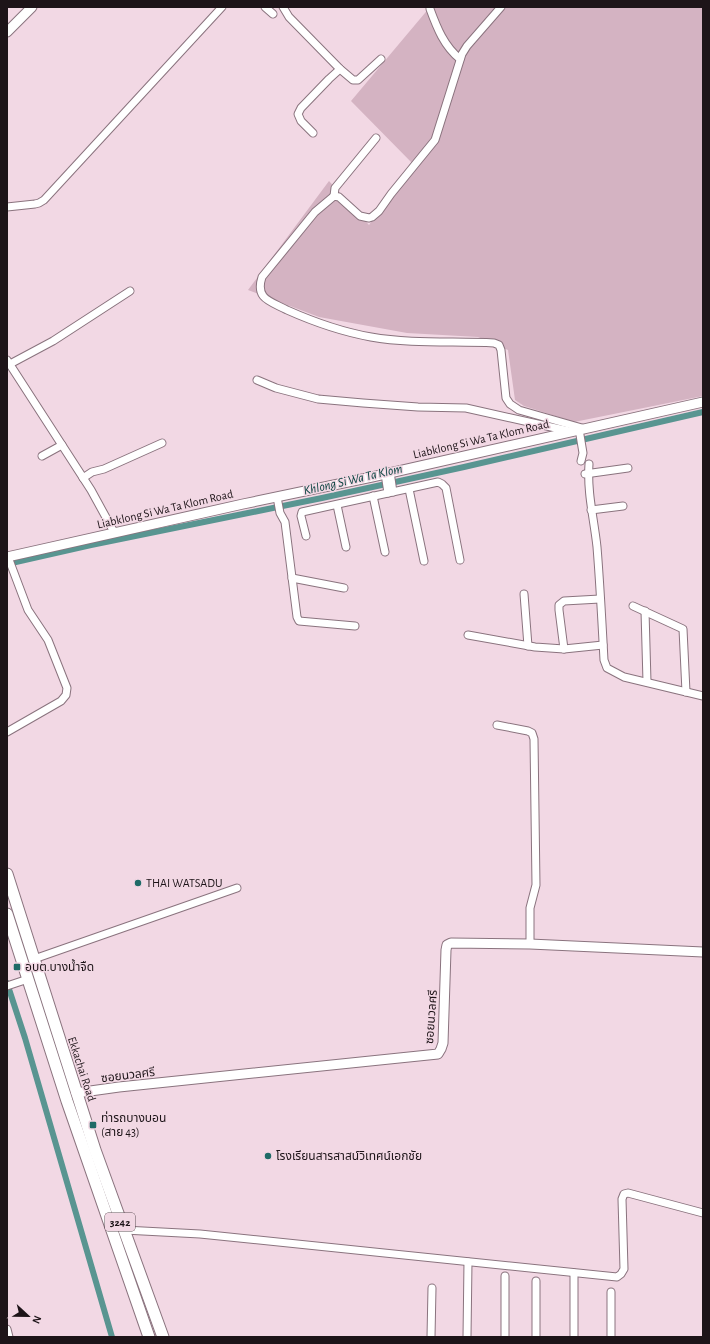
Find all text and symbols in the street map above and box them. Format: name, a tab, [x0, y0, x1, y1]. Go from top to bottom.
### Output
street label: Liabklong Si Wa Ta Klom Road	[412, 417, 550, 461]
water label: Khlong Si Wa Ta Klom	[302, 462, 404, 498]
street label: Liabklong Si Wa Ta Klom Road	[96, 487, 234, 531]
place label: THAI WATSADU	[146, 877, 223, 889]
marker: THAI WATSADU	[133, 878, 143, 888]
place label: อบต.บางน้ำจืด	[25, 958, 94, 973]
marker: อบต.บางน้ำจืด	[12, 962, 22, 972]
street label: ซอยนวลศรี	[423, 989, 439, 1044]
street label: Ekkachai Road	[66, 1035, 98, 1103]
street label: ซอยนวลศรี	[100, 1066, 156, 1084]
place label: ท่ารถบางบอน (สาย 43)	[101, 1111, 166, 1138]
marker: ท่ารถบางบอน (สาย 43)	[88, 1120, 98, 1130]
place label: โรงเรียนสารสาสน์วิเทศน์เอกชัย	[276, 1150, 422, 1162]
marker: โรงเรียนสารสาสน์วิเทศน์เอกชัย	[263, 1151, 273, 1161]
road number: 3242	[105, 1213, 135, 1231]
north arrow	[8, 1296, 48, 1336]
text: N	[30, 1314, 43, 1325]

